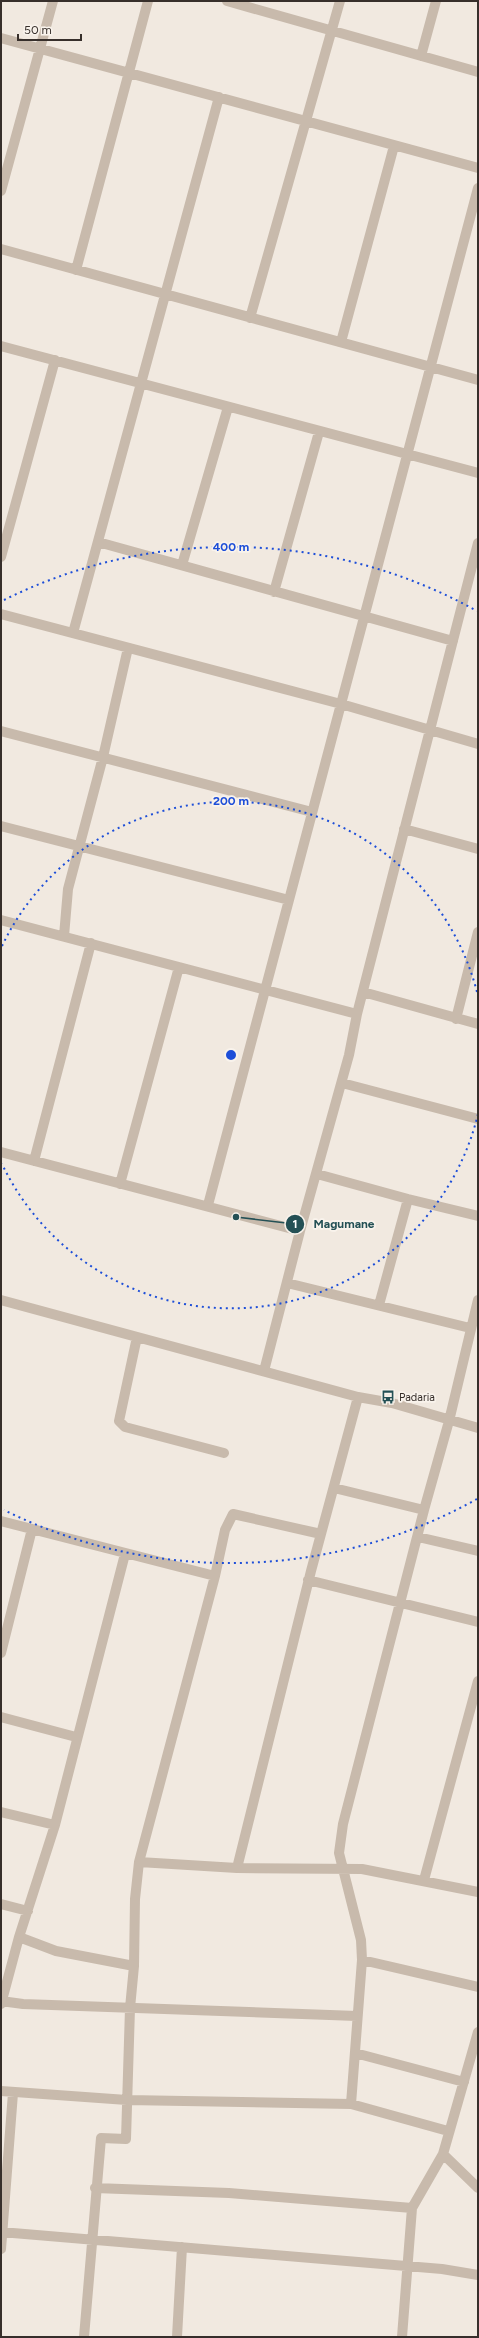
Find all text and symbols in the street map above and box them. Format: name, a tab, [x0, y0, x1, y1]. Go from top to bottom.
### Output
scale bar	[18, 16, 81, 42]
text: 50 m	[24, 23, 52, 37]
text: 400 m	[213, 540, 249, 554]
text: 200 m	[213, 794, 249, 808]
centre of rings	[224, 1048, 238, 1062]
callout: Magumane	[285, 1212, 382, 1236]
text: 1	[292, 1217, 298, 1231]
text: Magumane	[313, 1217, 375, 1231]
bus stop icon: Padaria	[380, 1389, 396, 1405]
place label: Padaria	[399, 1391, 435, 1404]

